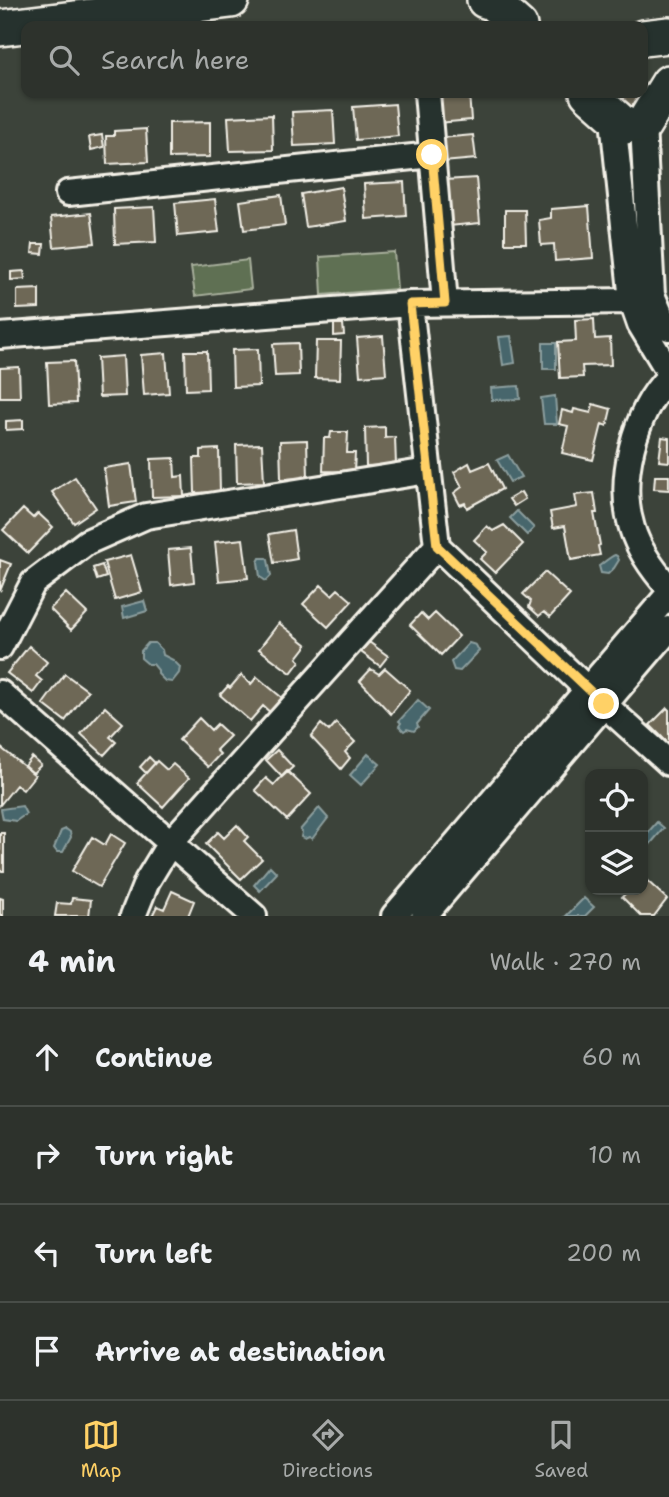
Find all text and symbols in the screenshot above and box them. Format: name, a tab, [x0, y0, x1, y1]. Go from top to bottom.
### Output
search box	[21, 21, 648, 98]
icon: search	[45, 41, 83, 79]
text: Search here	[101, 42, 250, 77]
route start	[416, 139, 447, 170]
route end	[588, 688, 619, 719]
map controls	[585, 769, 648, 895]
button: locate	[585, 769, 648, 832]
button: layers	[585, 832, 648, 895]
text: 4 min	[28, 941, 115, 982]
text: Walk · 270 m	[489, 947, 641, 977]
icon: ahead	[28, 1038, 66, 1076]
text: Continue	[95, 1040, 213, 1075]
text: 60 m	[582, 1042, 641, 1072]
icon: right	[28, 1136, 66, 1174]
text: Turn right	[95, 1138, 233, 1173]
text: 10 m	[588, 1140, 641, 1170]
icon: left	[28, 1234, 66, 1272]
text: Turn left	[95, 1236, 212, 1271]
text: 200 m	[566, 1238, 641, 1268]
icon: arrive	[28, 1332, 66, 1370]
text: Arrive at destination	[95, 1334, 385, 1369]
tab: Map	[81, 1416, 121, 1483]
tab: Directions	[283, 1416, 373, 1483]
tab: Saved	[534, 1416, 588, 1483]

